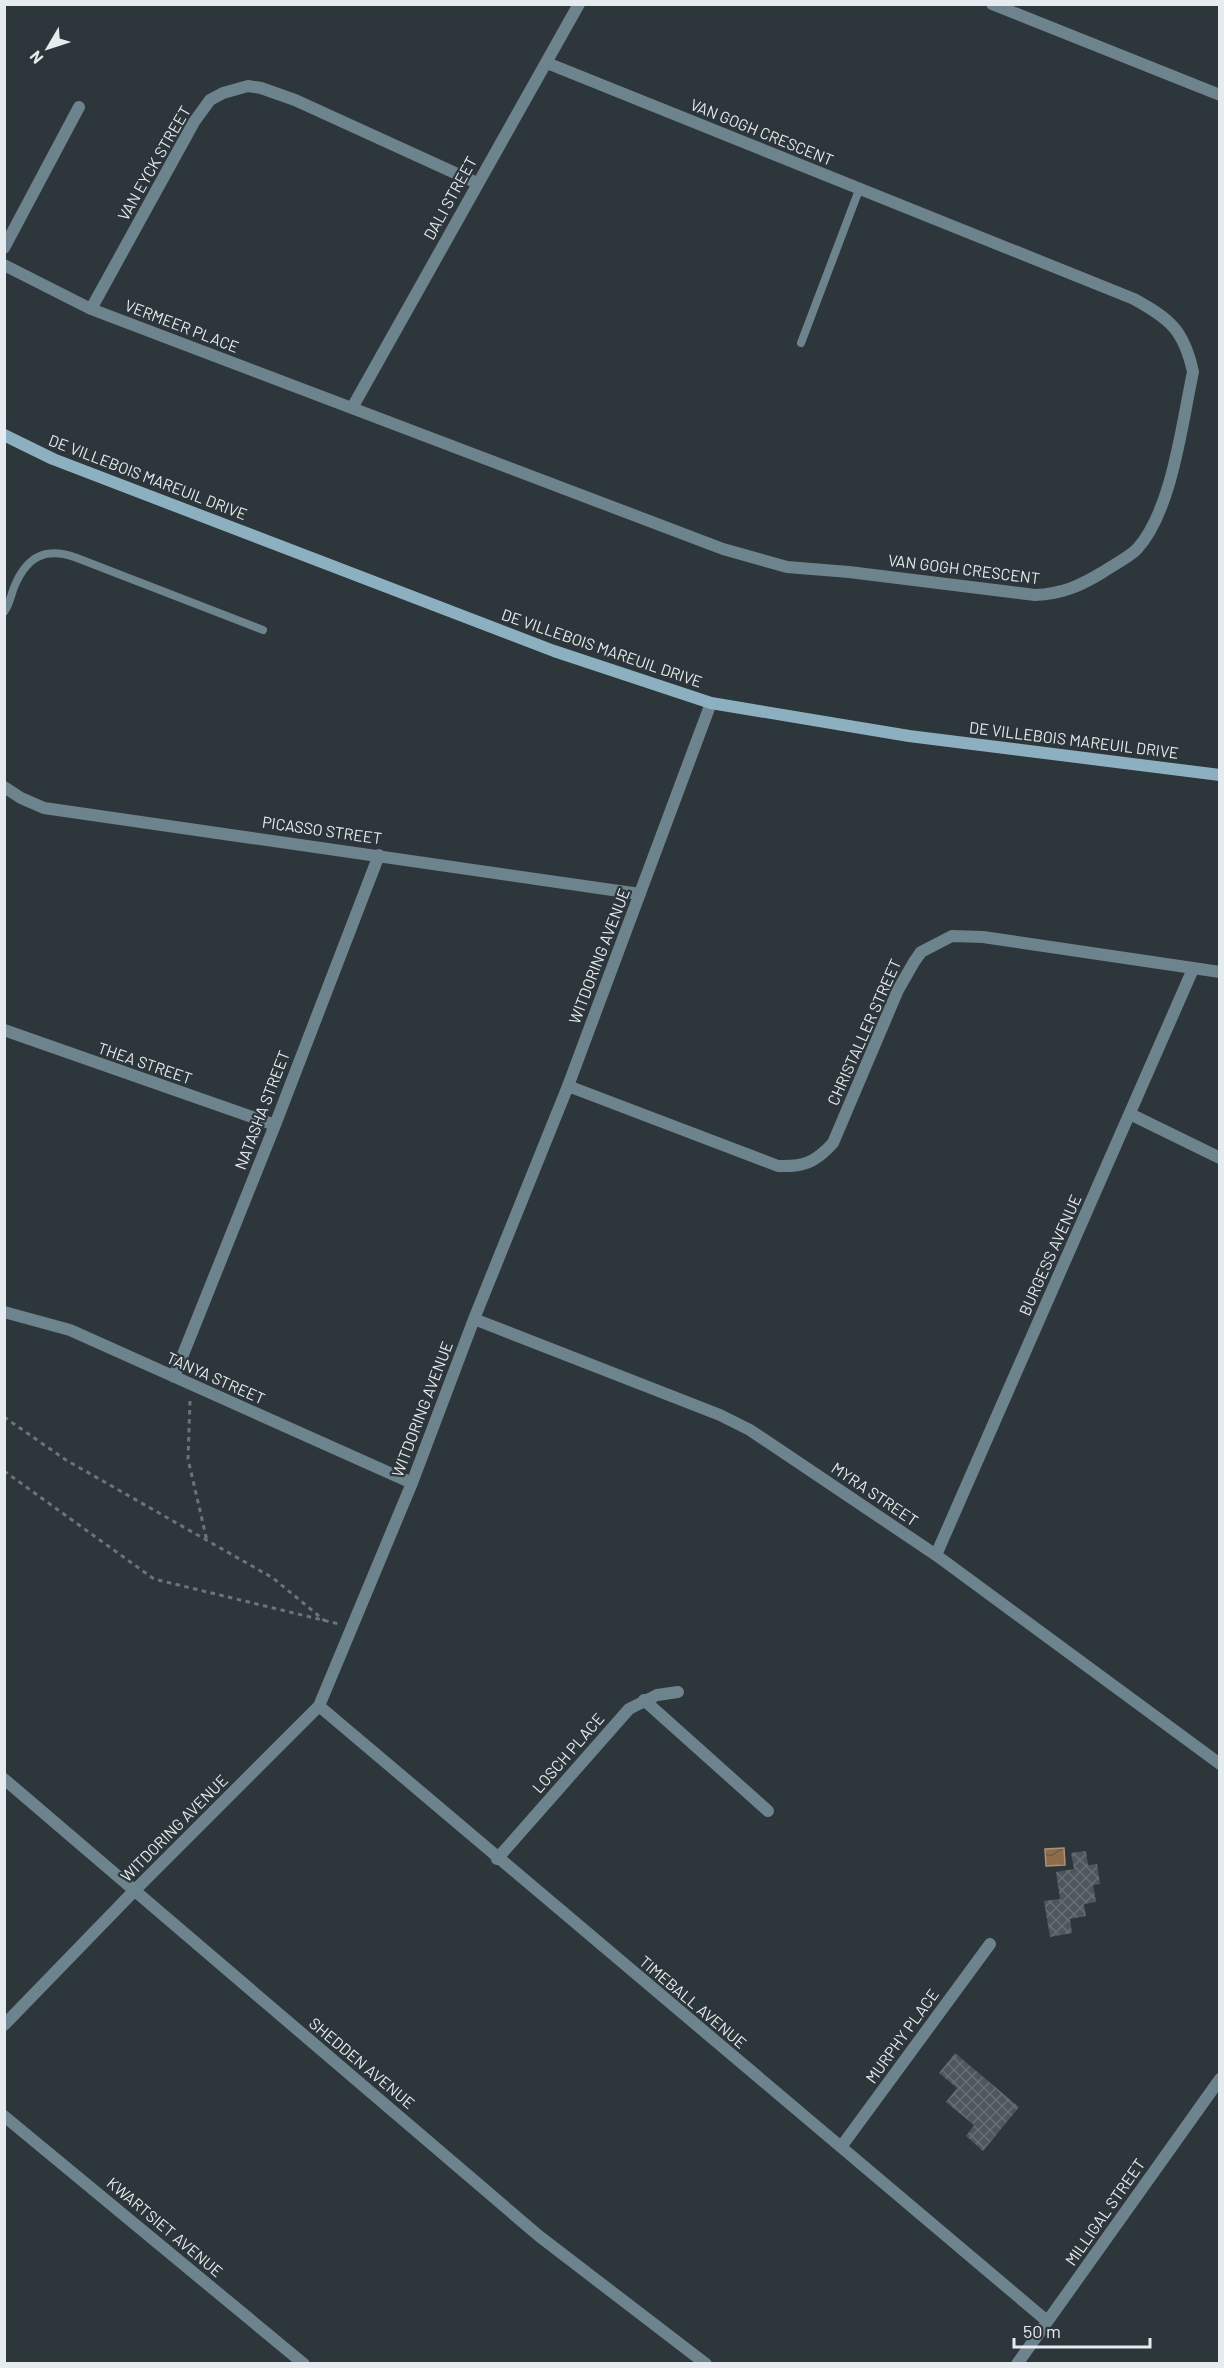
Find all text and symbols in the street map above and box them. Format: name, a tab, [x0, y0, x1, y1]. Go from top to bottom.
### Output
north arrow	[18, 18, 78, 78]
text: N	[25, 48, 47, 68]
street label: VAN GOGH CRESCENT	[688, 94, 837, 169]
street label: VAN EYCK STREET	[113, 102, 194, 223]
street label: DALI STREET	[419, 153, 480, 243]
street label: VERMEER PLACE	[122, 295, 242, 356]
street label: DE VILLEBOIS MAREUIL DRIVE	[46, 430, 250, 523]
street label: VAN GOGH CRESCENT	[887, 550, 1041, 587]
street label: DE VILLEBOIS MAREUIL DRIVE	[499, 604, 705, 691]
street label: DE VILLEBOIS MAREUIL DRIVE	[968, 717, 1180, 762]
street label: PICASSO STREET	[261, 812, 383, 847]
street label: WITDORING AVENUE	[564, 885, 633, 1026]
street label: CHRISTALLER STREET	[823, 956, 904, 1108]
street label: THEA STREET	[95, 1038, 195, 1088]
street label: NATASHA STREET	[230, 1048, 293, 1172]
street label: BURGESS AVENUE	[1014, 1191, 1085, 1318]
street label: WITDORING AVENUE	[387, 1338, 456, 1479]
street label: TANYA STREET	[164, 1347, 268, 1408]
street label: MYRA STREET	[828, 1458, 922, 1529]
street label: LOSCH PLACE	[528, 1709, 608, 1797]
street label: WITDORING AVENUE	[116, 1770, 231, 1885]
street label: TIMEBALL AVENUE	[636, 1951, 751, 2052]
street label: MURPHY PLACE	[861, 1985, 942, 2087]
street label: SHEDDEN AVENUE	[306, 2013, 419, 2112]
street label: MILLIGAL STREET	[1061, 2155, 1149, 2269]
street label: KWARTSIET AVENUE	[104, 2173, 227, 2281]
scale bar	[1014, 2311, 1150, 2349]
text: 50 m	[1023, 2320, 1061, 2342]

